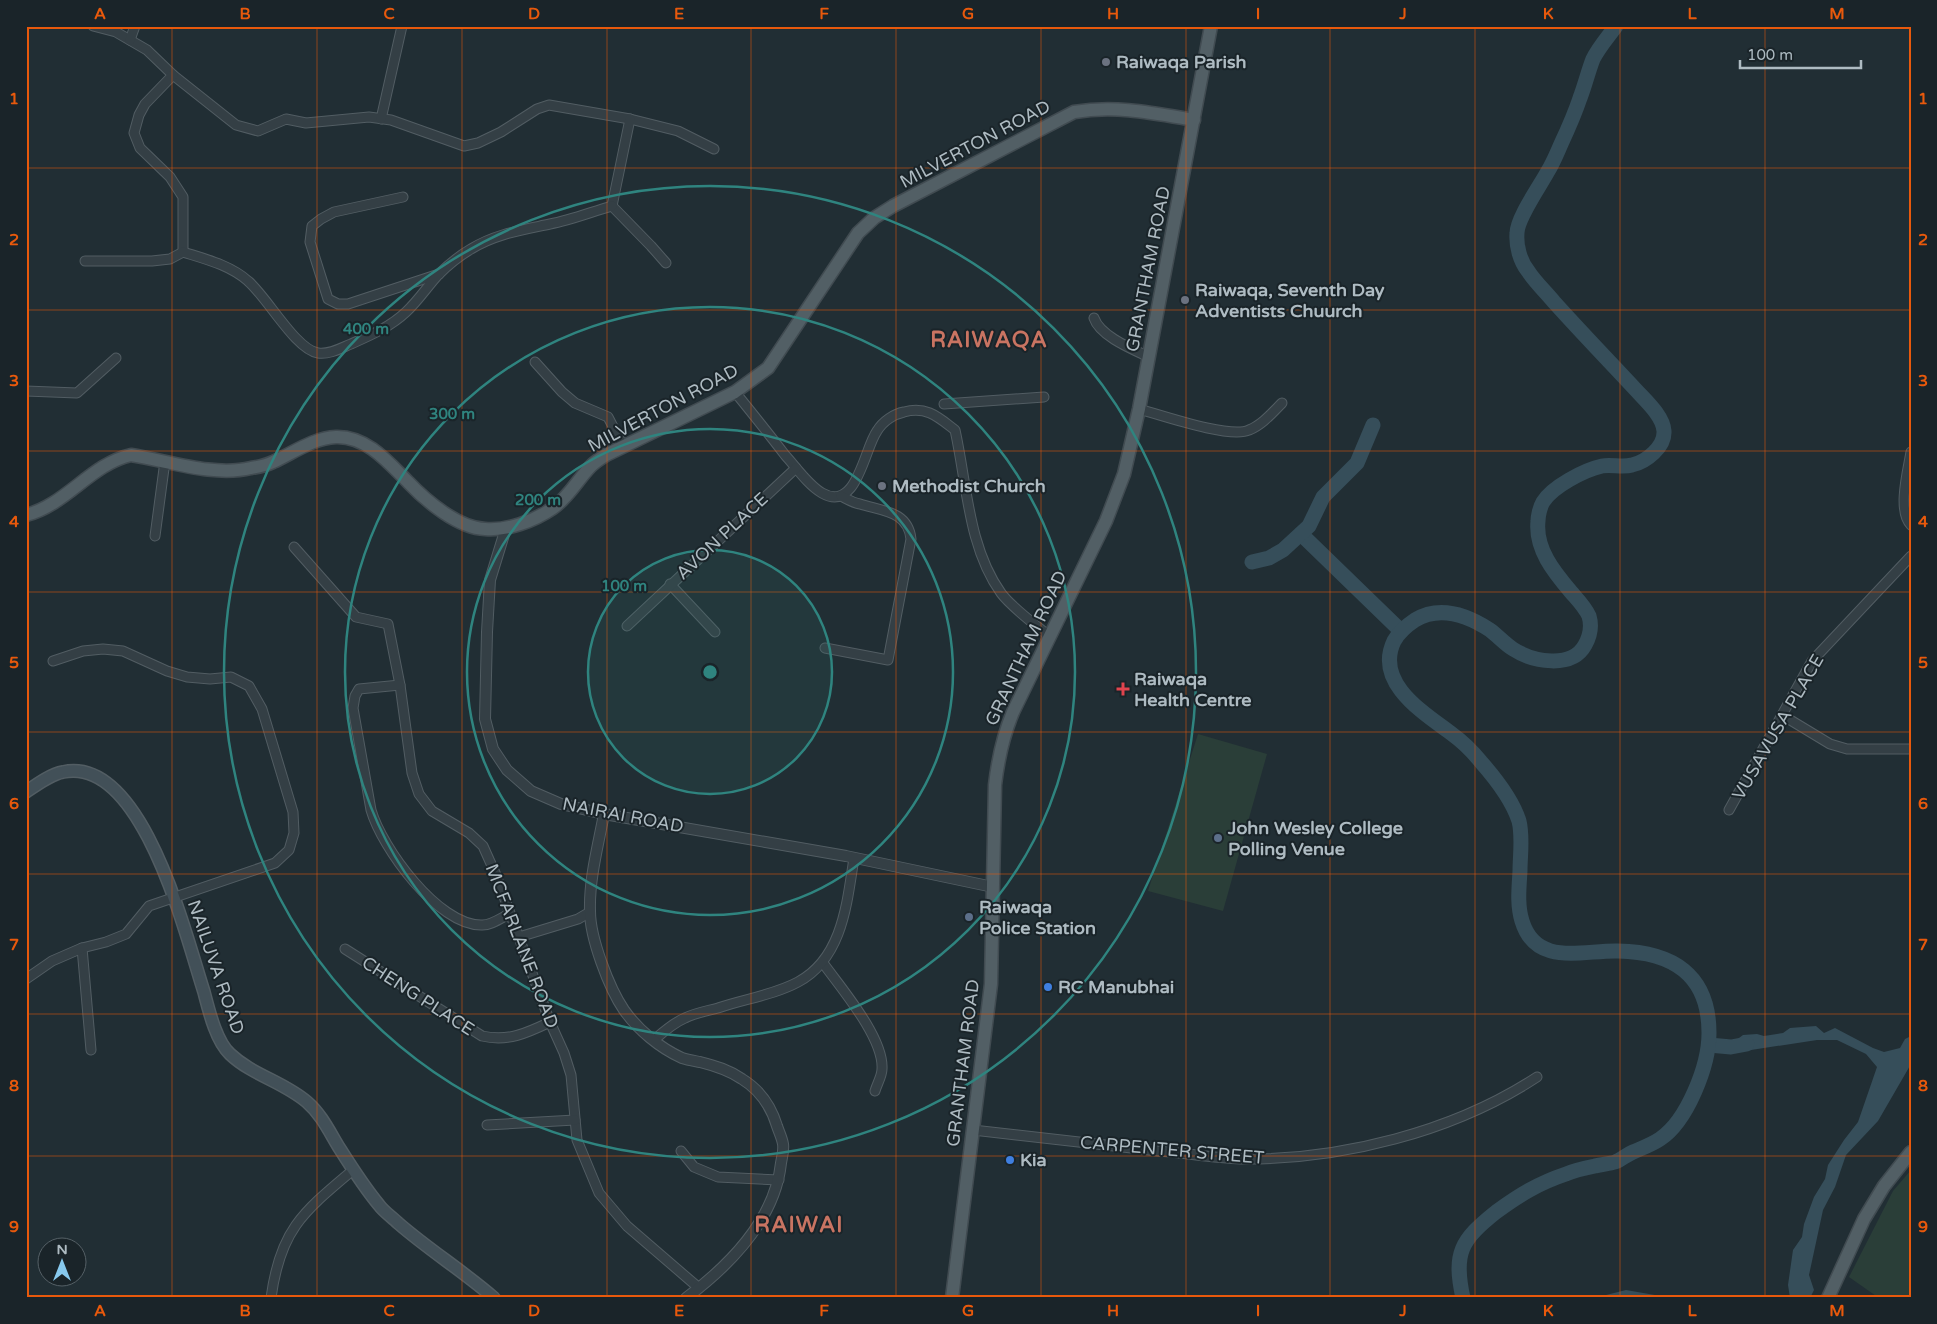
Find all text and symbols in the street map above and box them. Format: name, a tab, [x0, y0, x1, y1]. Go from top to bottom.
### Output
text: A	[94, 4, 106, 24]
text: B	[239, 4, 251, 24]
text: C	[383, 4, 395, 24]
text: D	[528, 4, 540, 24]
text: E	[674, 4, 684, 24]
text: F	[819, 4, 829, 24]
text: G	[962, 4, 974, 24]
text: H	[1107, 4, 1119, 24]
text: I	[1256, 4, 1260, 24]
text: J	[1398, 4, 1407, 24]
text: K	[1543, 4, 1554, 24]
text: L	[1687, 4, 1697, 24]
text: M	[1829, 4, 1845, 24]
scale bar	[1740, 38, 1861, 70]
text: 100 m	[1747, 46, 1793, 64]
place label: Raiwaqa Parish	[1116, 51, 1247, 73]
marker: Raiwaqa Parish	[1100, 56, 1112, 68]
text: 1	[9, 89, 19, 109]
text: 1	[1918, 89, 1928, 109]
street label: MILVERTON ROAD	[896, 95, 1054, 193]
street label: GRANTHAM ROAD	[1121, 184, 1175, 354]
text: 2	[9, 230, 19, 250]
text: 2	[1918, 230, 1928, 250]
place label: Raiwaqa, Seventh Day Adventists Chuurch	[1195, 279, 1385, 322]
marker: Raiwaqa, Seventh Day Adventists Chuurch	[1179, 294, 1191, 306]
text: 400 m	[343, 320, 389, 338]
district label: RAIWAQA	[930, 327, 1048, 353]
street label: MILVERTON ROAD	[584, 359, 742, 457]
text: 3	[9, 371, 19, 391]
text: 3	[1918, 371, 1928, 391]
text: 300 m	[429, 405, 475, 423]
place label: Methodist Church	[892, 475, 1046, 497]
marker: Methodist Church	[876, 480, 888, 492]
street label: AVON PLACE	[671, 488, 773, 584]
text: 200 m	[515, 491, 561, 509]
text: 4	[9, 512, 19, 532]
text: 4	[1918, 512, 1928, 532]
street label: GRANTHAM ROAD	[980, 567, 1072, 729]
text: 100 m	[601, 577, 647, 595]
street label: VUSAVUSA PLACE	[1727, 650, 1829, 804]
text: 5	[9, 653, 19, 673]
text: 5	[1918, 653, 1928, 673]
centre of rings	[701, 663, 719, 681]
place label: Raiwaqa Health Centre	[1134, 668, 1252, 711]
marker: Raiwaqa Health Centre	[1116, 682, 1130, 696]
street label: NAIRAI ROAD	[560, 792, 686, 838]
text: 6	[9, 794, 19, 814]
text: 6	[1918, 794, 1928, 814]
place label: John Wesley College Polling Venue	[1227, 817, 1403, 860]
marker: John Wesley College Polling Venue	[1212, 832, 1224, 844]
street label: MCFARLANE ROAD	[480, 861, 564, 1031]
place label: Raiwaqa Police Station	[979, 896, 1096, 939]
street label: NAILUVA ROAD	[183, 897, 249, 1037]
marker: Raiwaqa Police Station	[963, 911, 975, 923]
text: 7	[9, 935, 19, 955]
text: 7	[1918, 935, 1928, 955]
street label: CHENG PLACE	[358, 951, 478, 1041]
place label: RC Manubhai	[1058, 976, 1174, 998]
street label: GRANTHAM ROAD	[942, 978, 984, 1148]
marker: RC Manubhai	[1042, 981, 1054, 993]
text: 8	[9, 1076, 19, 1096]
text: 8	[1918, 1076, 1928, 1096]
street label: CARPENTER STREET	[1079, 1131, 1265, 1169]
place label: Kia	[1020, 1149, 1047, 1171]
marker: Kia	[1004, 1154, 1016, 1166]
district label: RAIWAI	[754, 1212, 844, 1238]
text: 9	[9, 1217, 19, 1237]
text: 9	[1918, 1217, 1928, 1237]
north arrow	[38, 1236, 88, 1286]
text: N	[56, 1241, 68, 1258]
text: A	[94, 1301, 106, 1321]
text: B	[239, 1301, 251, 1321]
text: C	[383, 1301, 395, 1321]
text: D	[528, 1301, 540, 1321]
text: E	[674, 1301, 684, 1321]
text: F	[819, 1301, 829, 1321]
text: G	[962, 1301, 974, 1321]
text: H	[1107, 1301, 1119, 1321]
text: I	[1256, 1301, 1260, 1321]
text: J	[1398, 1301, 1407, 1321]
text: K	[1543, 1301, 1554, 1321]
text: L	[1687, 1301, 1697, 1321]
text: M	[1829, 1301, 1845, 1321]

